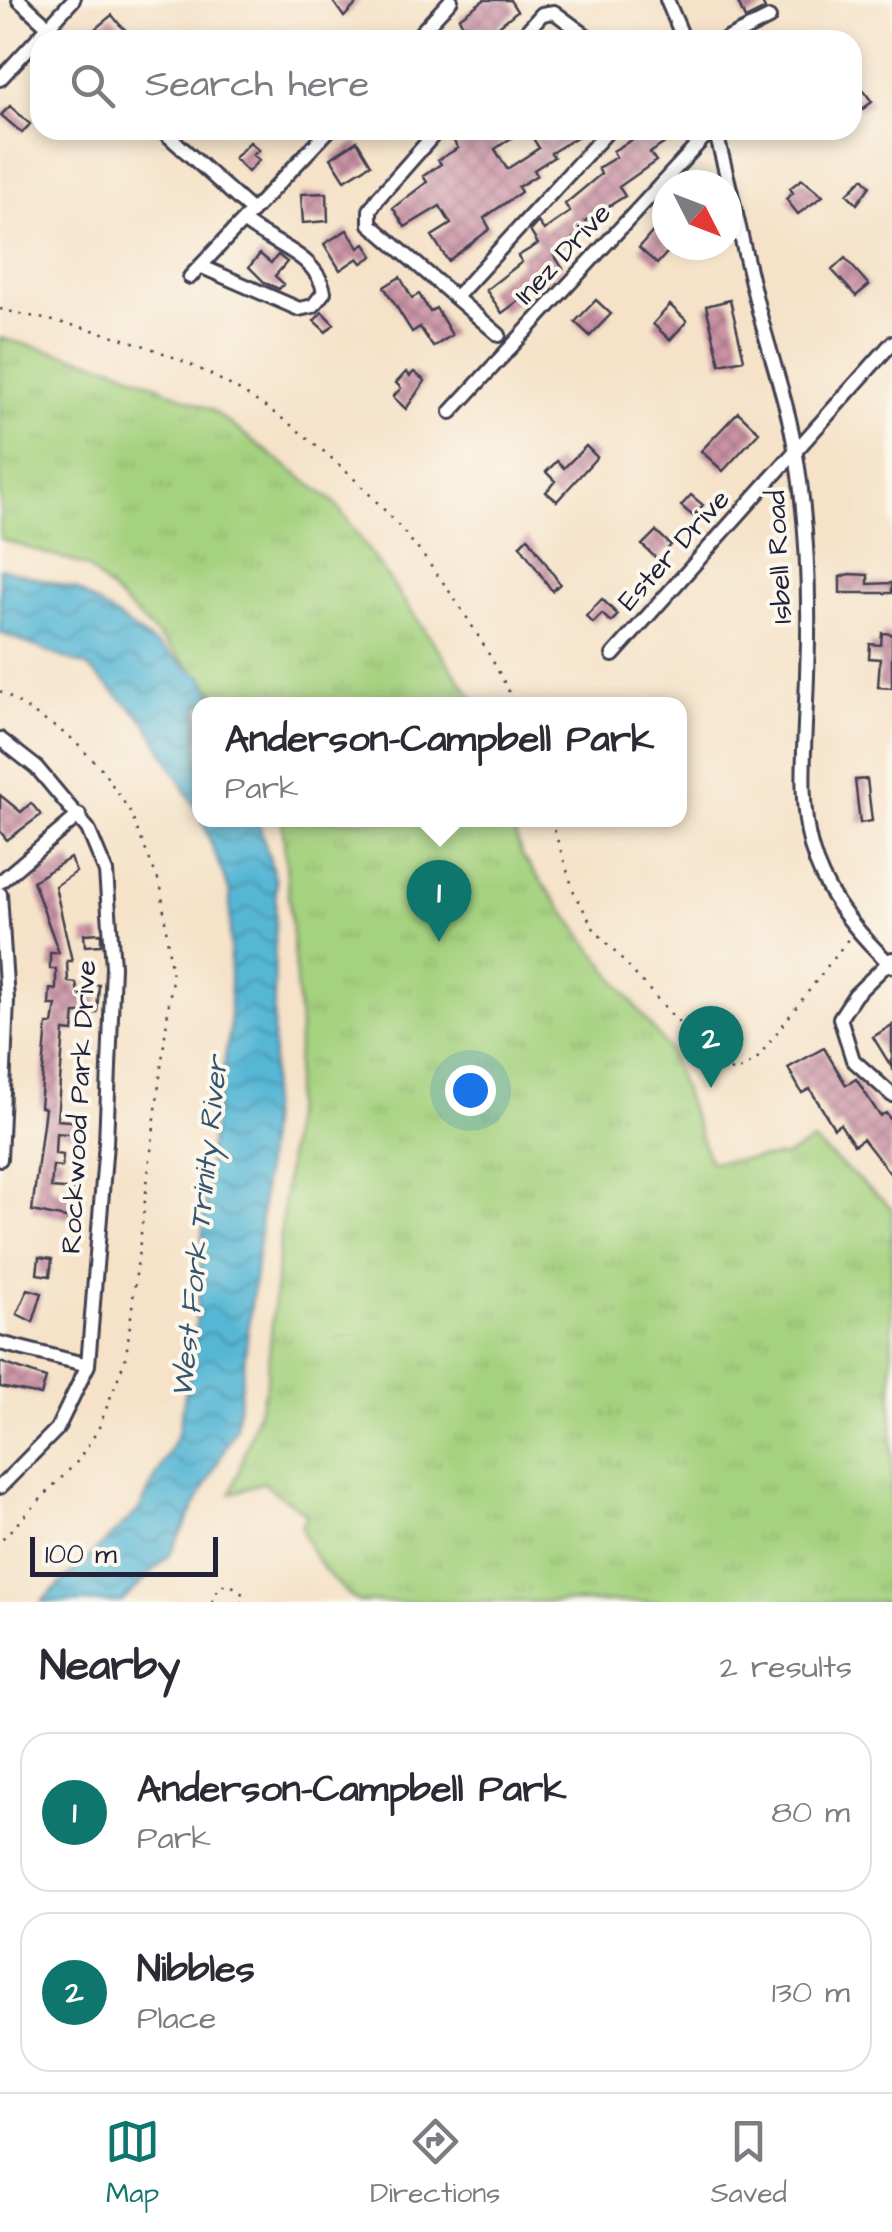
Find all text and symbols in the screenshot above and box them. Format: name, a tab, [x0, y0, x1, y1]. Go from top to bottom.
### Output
search box	[30, 30, 862, 140]
icon: search	[65, 58, 120, 113]
text: Search here	[145, 59, 369, 111]
north arrow	[652, 170, 742, 260]
street label: Inez Drive	[506, 195, 620, 313]
street label: Ester Drive	[609, 481, 739, 619]
street label: Isbell Road	[756, 489, 802, 625]
popup	[192, 697, 687, 827]
text: Anderson-Campbell Park	[225, 714, 654, 766]
text: Park	[225, 766, 299, 811]
pin: 1	[406, 860, 472, 942]
street label: Rockwood Park Drive	[52, 959, 106, 1255]
pin: 2	[678, 1006, 744, 1088]
water label: West Fork Trinity River	[161, 1051, 240, 1400]
your location	[445, 1065, 496, 1116]
scale bar	[30, 1532, 218, 1576]
text: 100 m	[45, 1535, 117, 1574]
text: Nearby	[40, 1638, 180, 1696]
text: 2 results	[720, 1645, 852, 1690]
text: Anderson-Campbell Park	[137, 1764, 567, 1816]
text: 1	[72, 1790, 77, 1835]
text: 80 m	[771, 1790, 850, 1835]
text: Park	[137, 1816, 211, 1861]
text: Nibbles	[137, 1944, 255, 1996]
text: 2	[65, 1970, 84, 2015]
text: 130 m	[772, 1970, 850, 2015]
text: Place	[137, 1996, 216, 2041]
tab: Map	[105, 2114, 160, 2213]
tab: Directions	[370, 2114, 500, 2213]
tab: Saved	[711, 2114, 787, 2213]

